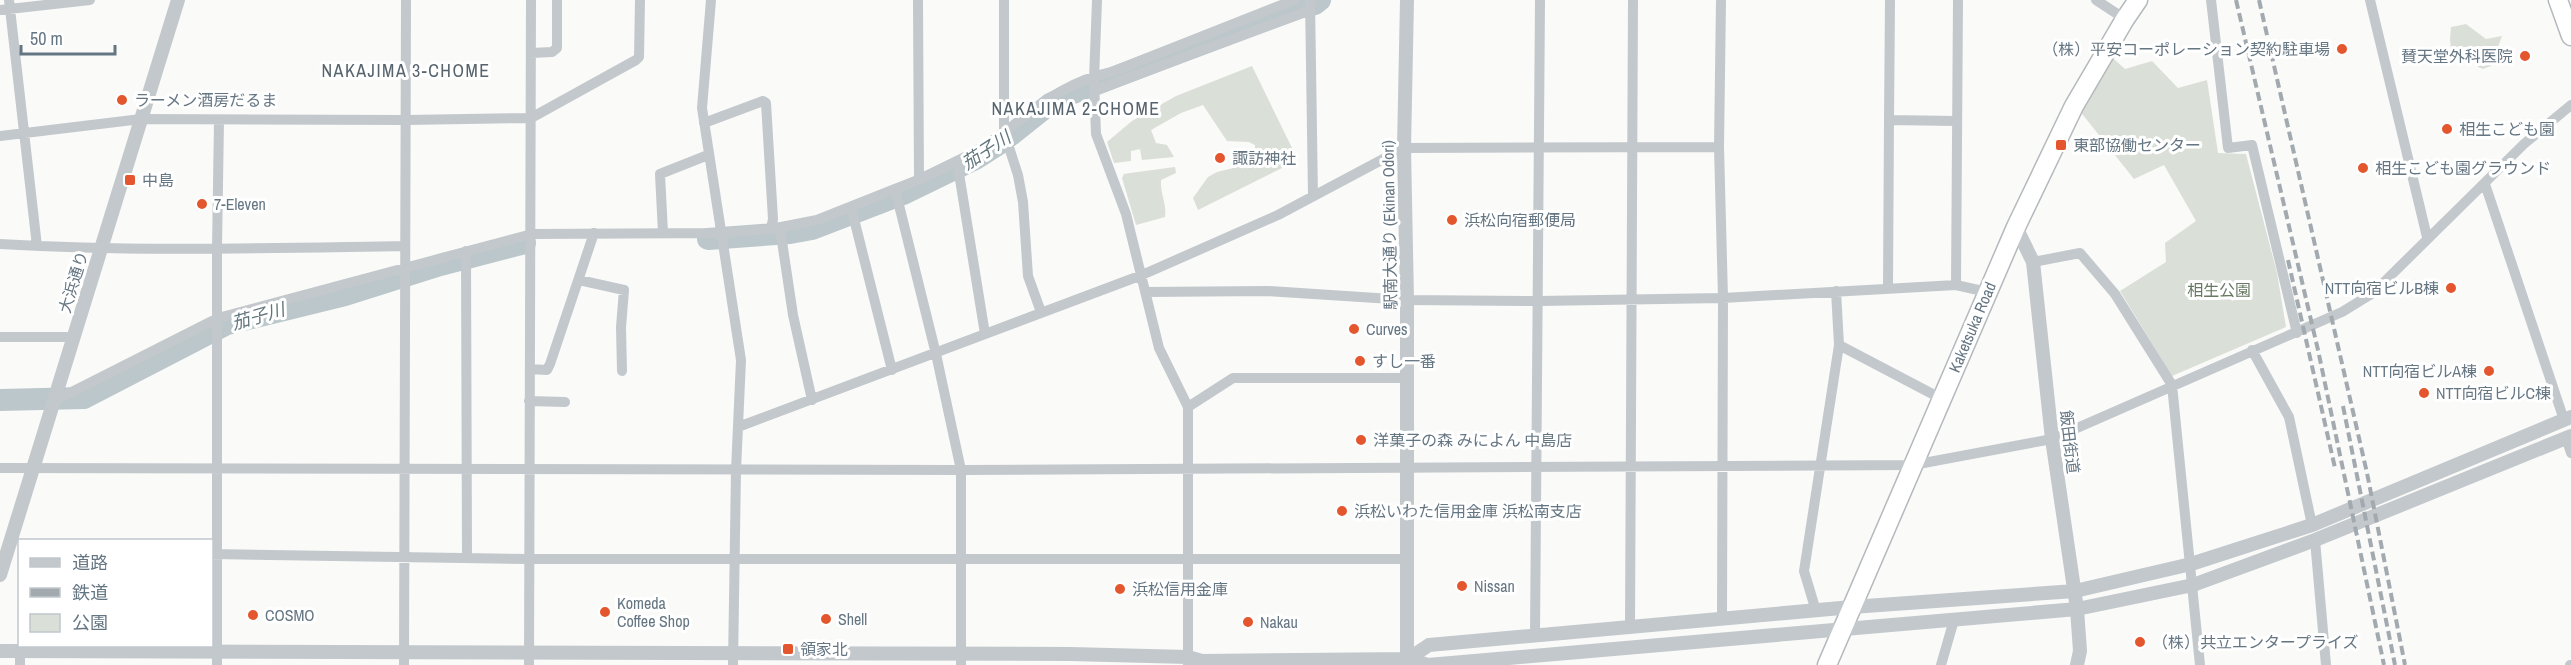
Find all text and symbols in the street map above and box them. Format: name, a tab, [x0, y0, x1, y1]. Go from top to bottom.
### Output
scale bar	[21, 18, 116, 56]
text: 50 m	[30, 26, 63, 51]
place label: （株）平安コーポレーション契約駐車場	[2042, 38, 2330, 60]
marker: （株）平安コーポレーション契約駐車場	[2335, 42, 2349, 56]
place label: 賛天堂外科医院	[2401, 45, 2513, 67]
marker: 賛天堂外科医院	[2518, 49, 2532, 63]
district label: NAKAJIMA 3-CHOME	[321, 58, 491, 83]
place label: ラーメン酒房だるま	[134, 89, 277, 111]
marker: ラーメン酒房だるま	[115, 93, 129, 107]
district label: NAKAJIMA 2-CHOME	[991, 96, 1161, 121]
place label: 相生こども園	[2459, 118, 2555, 140]
marker: 相生こども園	[2440, 122, 2454, 136]
water label: 茄子川	[957, 124, 1017, 175]
place label: 東部協働センター	[2073, 134, 2201, 156]
marker: 東部協働センター	[2054, 138, 2068, 152]
street label: 駅南大通り (Ekinan Odori)	[1377, 140, 1401, 310]
place label: 諏訪神社	[1232, 147, 1296, 169]
marker: 諏訪神社	[1213, 151, 1227, 165]
place label: 相生こども園グラウンド	[2375, 157, 2551, 179]
marker: 相生こども園グラウンド	[2356, 161, 2370, 175]
place label: 中島	[142, 169, 174, 191]
marker: 中島	[123, 173, 137, 187]
place label: 7-Eleven	[214, 193, 266, 215]
marker: 7-Eleven	[195, 197, 209, 211]
place label: 浜松向宿郵便局	[1464, 209, 1576, 231]
marker: 浜松向宿郵便局	[1445, 213, 1459, 227]
street label: 大浜通り	[53, 248, 93, 316]
place label: NTT向宿ビルB棟	[2325, 277, 2439, 299]
street label: Kaketsuka Road	[1943, 278, 2001, 376]
park label: 相生公園	[2187, 279, 2251, 301]
marker: NTT向宿ビルB棟	[2444, 281, 2458, 295]
water label: 茄子川	[229, 296, 289, 335]
place label: Curves	[1366, 318, 1408, 340]
marker: Curves	[1347, 322, 1361, 336]
place label: すし一番	[1372, 350, 1436, 372]
marker: すし一番	[1353, 354, 1367, 368]
place label: NTT向宿ビルA棟	[2363, 360, 2477, 382]
marker: NTT向宿ビルA棟	[2482, 364, 2496, 378]
place label: NTT向宿ビルC棟	[2436, 382, 2551, 404]
marker: NTT向宿ビルC棟	[2417, 386, 2431, 400]
street label: 飯田街道	[2055, 409, 2085, 475]
place label: 洋菓子の森 みによん 中島店	[1373, 429, 1572, 451]
marker: 洋菓子の森 みによん 中島店	[1354, 433, 1368, 447]
place label: 浜松いわた信用金庫 浜松南支店	[1354, 500, 1582, 522]
marker: 浜松いわた信用金庫 浜松南支店	[1335, 504, 1349, 518]
legend	[18, 539, 213, 647]
text: 道路	[72, 550, 108, 575]
place label: Nissan	[1474, 575, 1515, 597]
place label: 浜松信用金庫	[1132, 578, 1228, 600]
marker: Nissan	[1455, 579, 1469, 593]
text: 鉄道	[72, 580, 108, 605]
marker: 浜松信用金庫	[1113, 582, 1127, 596]
place label: Komeda Coffee Shop	[617, 592, 690, 632]
place label: COSMO	[265, 604, 315, 626]
marker: Komeda Coffee Shop	[598, 605, 612, 619]
marker: COSMO	[246, 608, 260, 622]
place label: Shell	[838, 608, 867, 630]
text: 公園	[72, 610, 108, 635]
place label: Nakau	[1260, 611, 1298, 633]
marker: Shell	[819, 612, 833, 626]
marker: Nakau	[1241, 615, 1255, 629]
place label: （株）共立エンタープライズ	[2152, 631, 2359, 653]
marker: （株）共立エンタープライズ	[2133, 635, 2147, 649]
place label: 領家北	[800, 638, 848, 660]
marker: 領家北	[781, 642, 795, 656]

